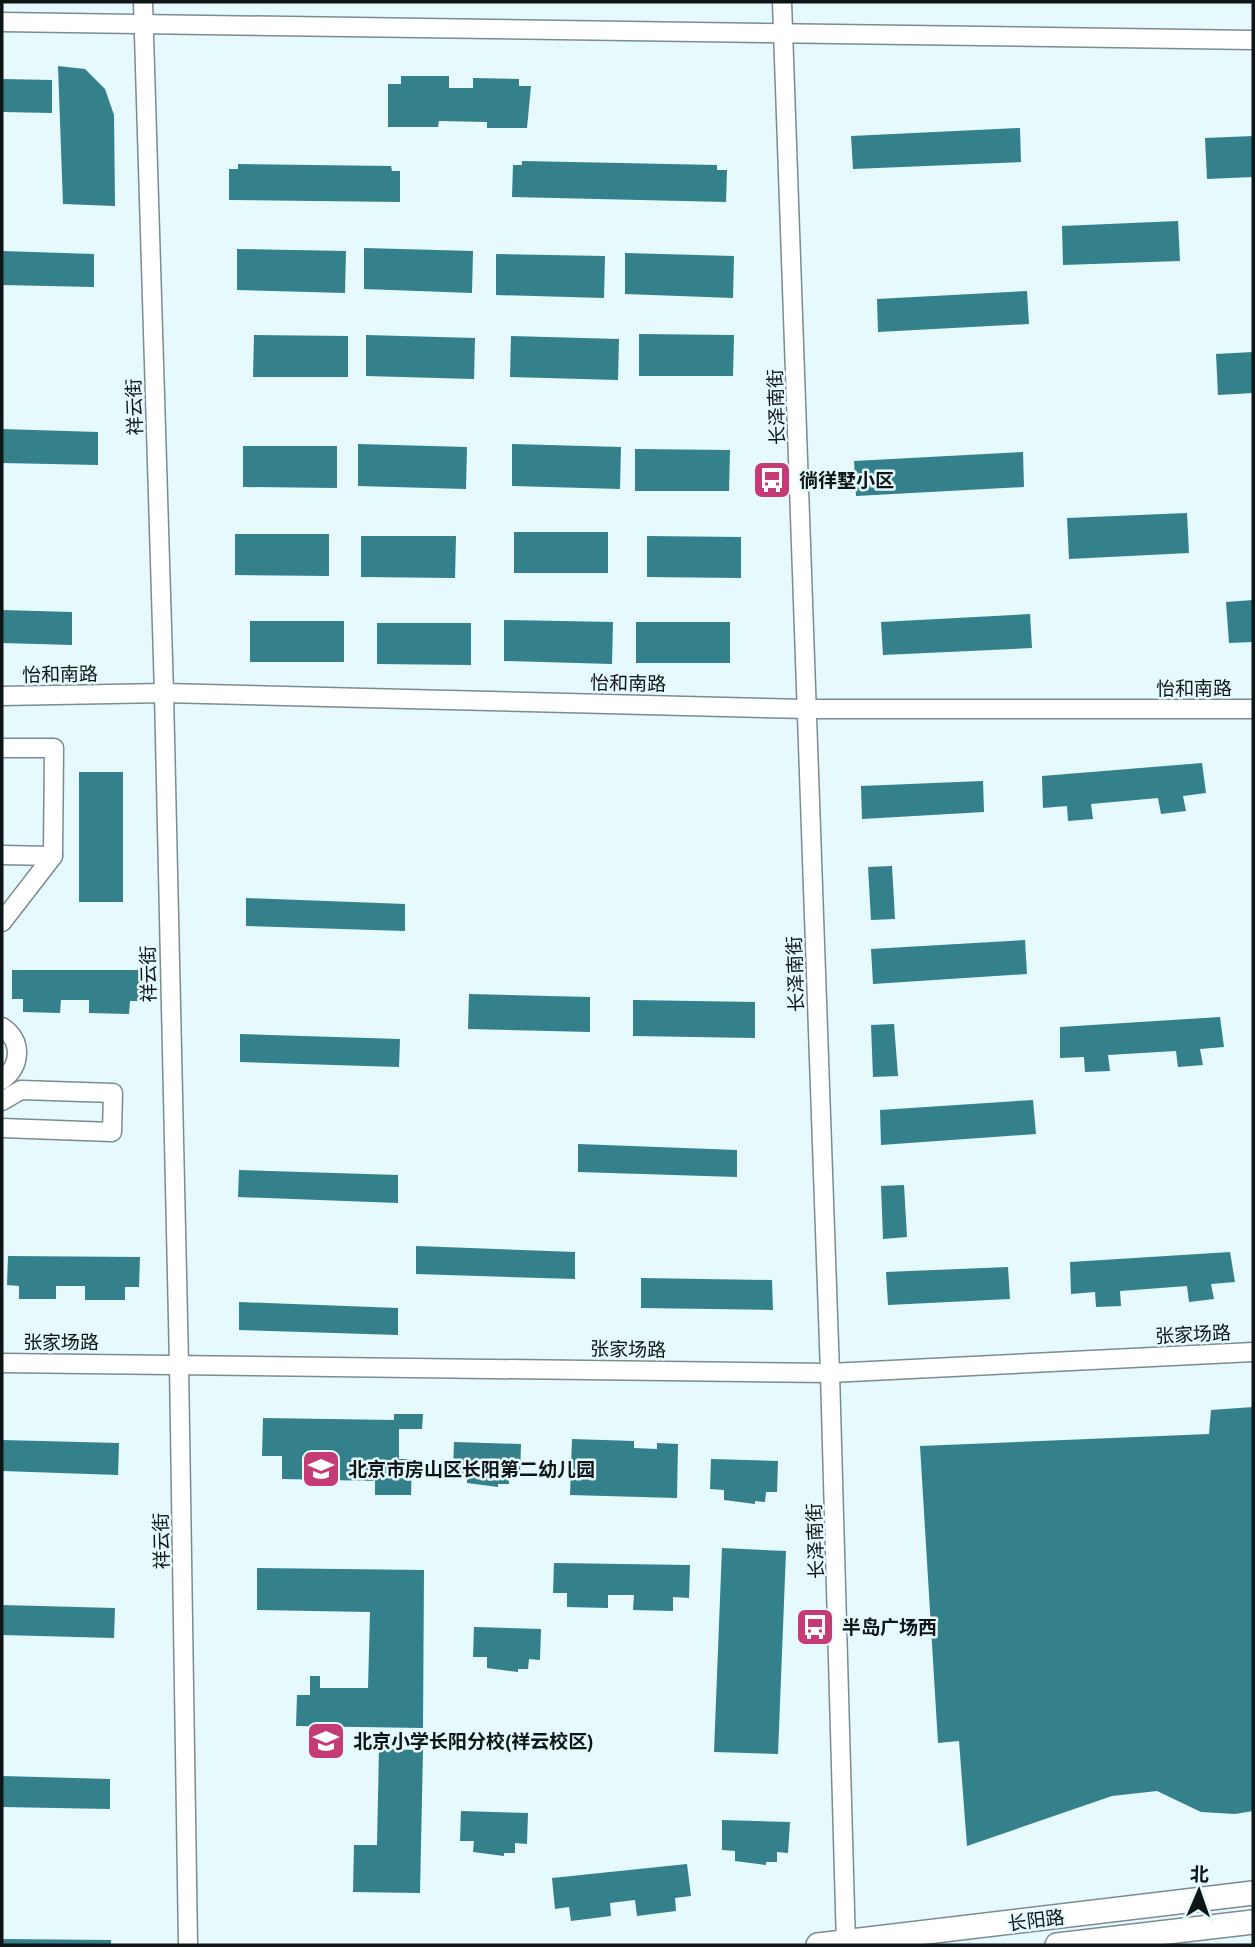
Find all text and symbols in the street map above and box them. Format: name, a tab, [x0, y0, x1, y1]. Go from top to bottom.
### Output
street label: 长泽南街	[763, 369, 789, 445]
street label: 祥云街	[121, 378, 147, 436]
bus stop icon: 徜徉墅小区	[751, 459, 793, 501]
place label: 徜徉墅小区	[799, 468, 894, 492]
street label: 怡和南路	[22, 661, 98, 687]
street label: 怡和南路	[590, 670, 666, 696]
street label: 怡和南路	[1156, 676, 1232, 700]
street label: 长泽南街	[782, 936, 808, 1012]
street label: 祥云街	[136, 945, 160, 1003]
street label: 张家场路	[1154, 1320, 1232, 1348]
street label: 张家场路	[23, 1330, 99, 1354]
street label: 张家场路	[590, 1336, 666, 1362]
school or university icon: 北京市房山区长阳第二幼儿园	[300, 1448, 342, 1490]
place label: 北京市房山区长阳第二幼儿园	[348, 1457, 595, 1481]
street label: 长泽南街	[802, 1503, 828, 1579]
street label: 祥云街	[149, 1512, 173, 1570]
bus stop icon: 半岛广场西	[794, 1606, 836, 1648]
place label: 半岛广场西	[842, 1615, 937, 1639]
school or university icon: 北京小学长阳分校(祥云校区)	[305, 1720, 347, 1762]
place label: 北京小学长阳分校(祥云校区)	[353, 1729, 593, 1753]
north arrow	[1164, 1856, 1234, 1926]
text: 北	[1190, 1862, 1210, 1886]
street label: 长阳路	[1006, 1905, 1066, 1935]

